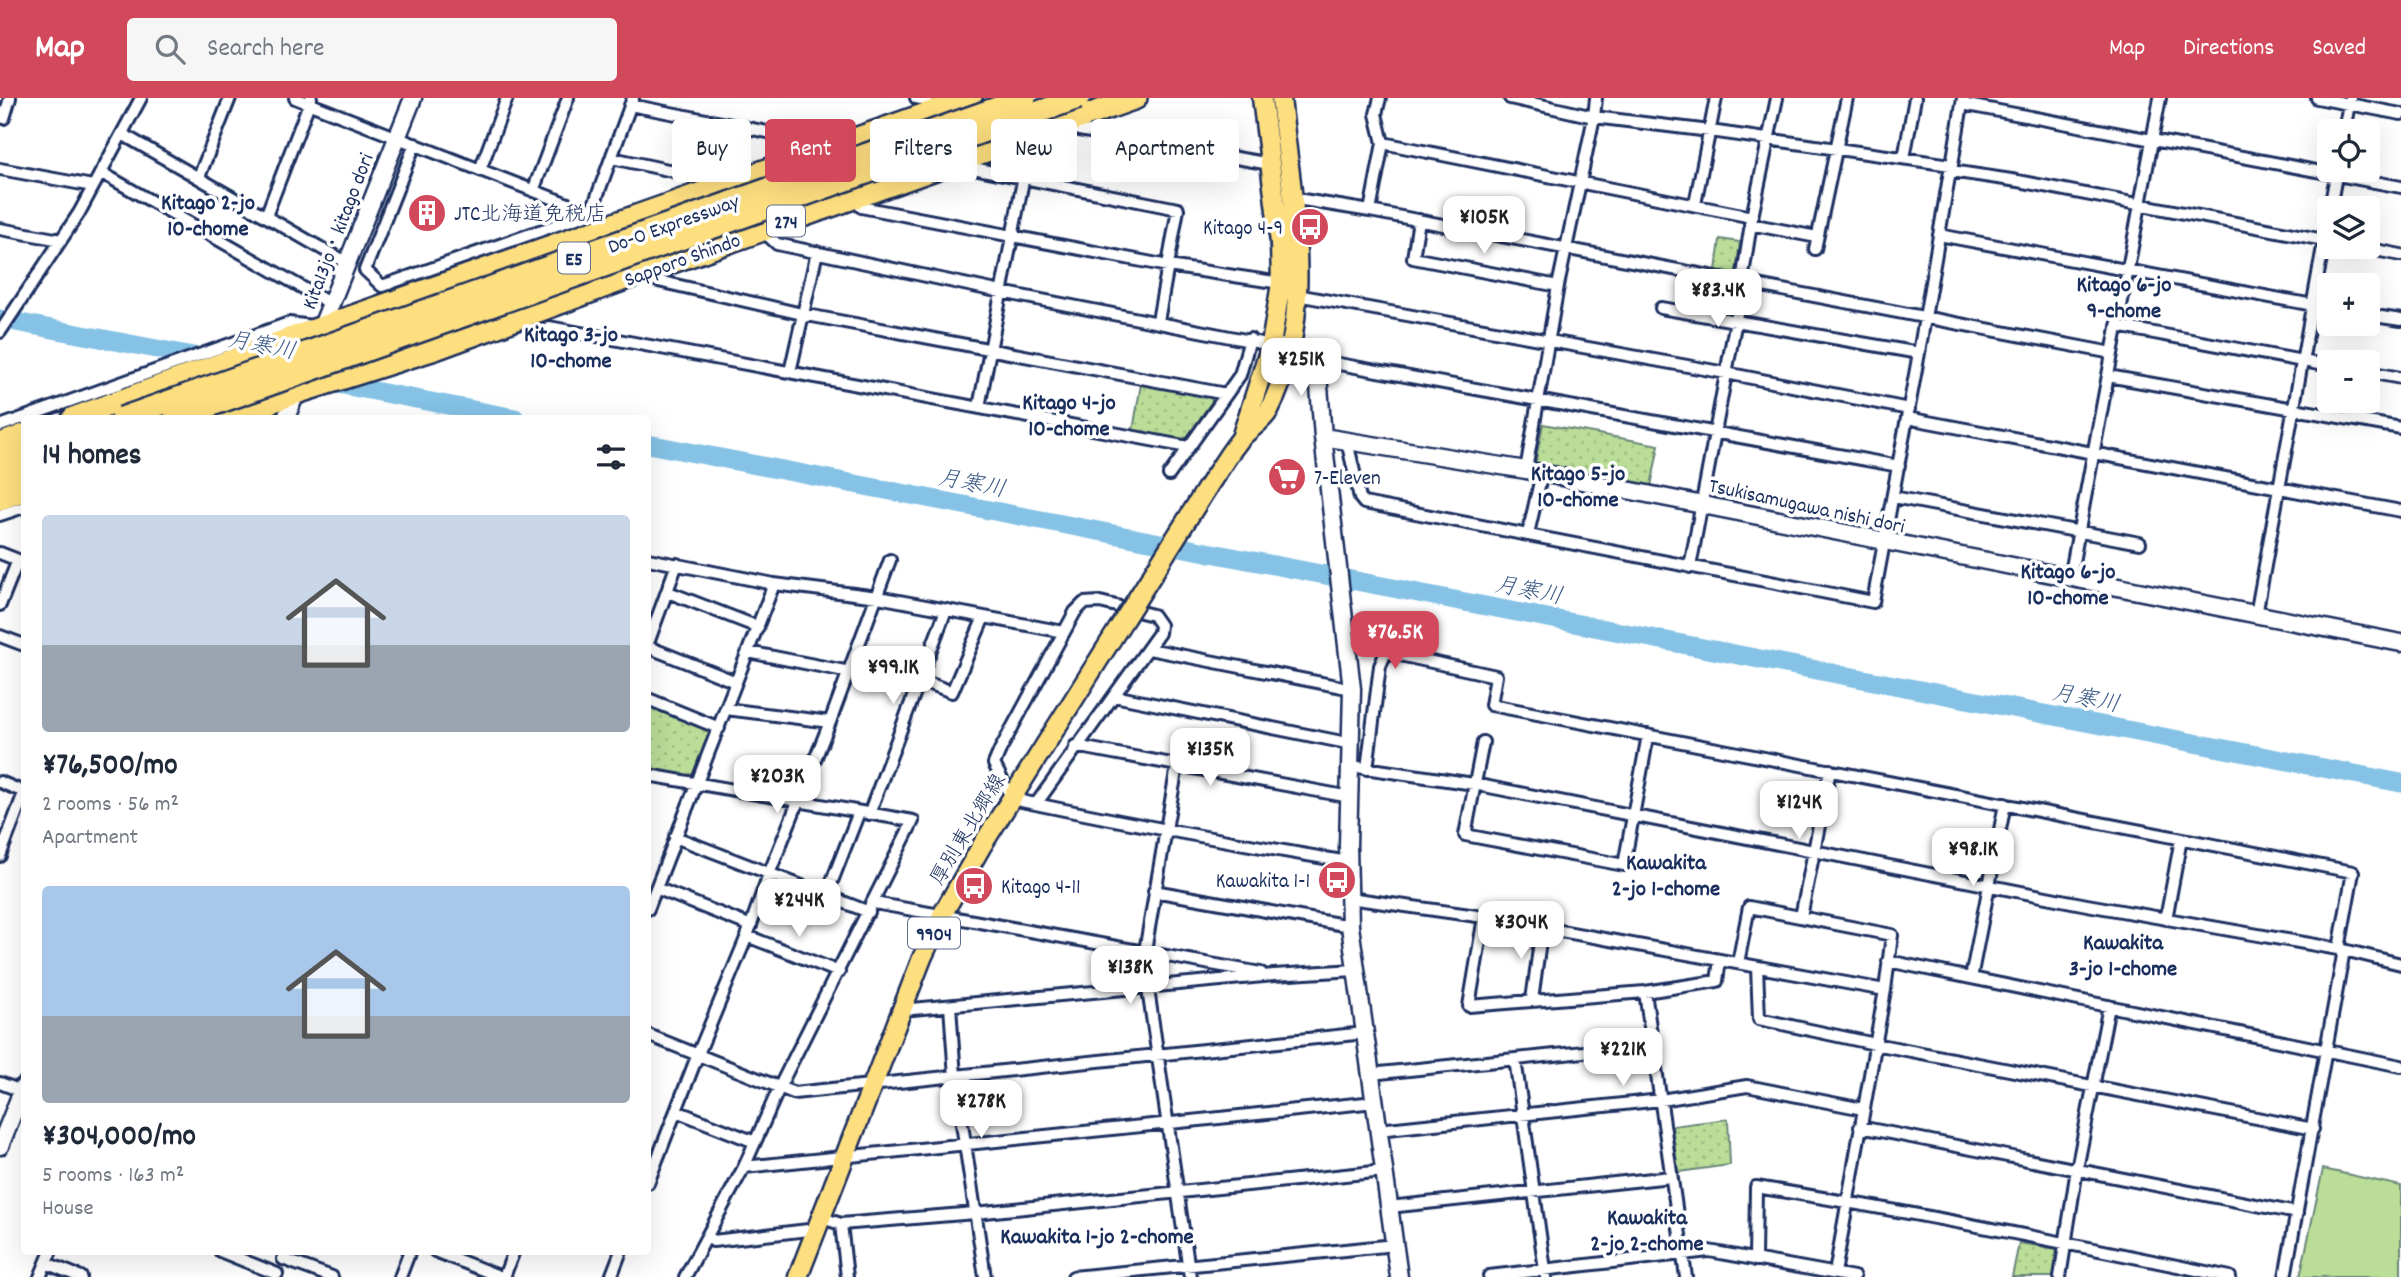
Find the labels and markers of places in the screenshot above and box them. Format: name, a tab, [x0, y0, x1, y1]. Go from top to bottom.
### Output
building icon: JTC北海道免税店	[406, 192, 448, 234]
pin: ¥105K	[1435, 197, 1533, 256]
place label: JTC北海道免税店	[454, 201, 606, 231]
bus stop icon: Kitago 4-9	[1289, 206, 1331, 248]
place label: Kitago 4-9	[1203, 215, 1283, 245]
pin: ¥83.4K	[1661, 270, 1775, 329]
pin: ¥251K	[1252, 338, 1350, 398]
supermarket icon: 7-Eleven	[1266, 456, 1308, 498]
place label: 7-Eleven	[1314, 465, 1381, 495]
pin: ¥76.5K	[1338, 612, 1452, 671]
pin: ¥99.1K	[836, 646, 950, 706]
pin: ¥135K	[1161, 728, 1259, 788]
pin: ¥203K	[728, 756, 826, 815]
pin: ¥124K	[1750, 782, 1848, 841]
pin: ¥98.1K	[1916, 828, 2030, 888]
bus stop icon: Kawakita 1-1	[1316, 859, 1358, 901]
bus stop icon: Kitago 4-11	[953, 865, 995, 907]
place label: Kawakita 1-1	[1216, 868, 1310, 898]
place label: Kitago 4-11	[1001, 874, 1081, 904]
pin: ¥244K	[750, 880, 848, 939]
pin: ¥304K	[1472, 902, 1570, 961]
pin: ¥138K	[1081, 946, 1179, 1006]
pin: ¥221K	[1574, 1028, 1672, 1088]
pin: ¥278K	[932, 1080, 1030, 1140]

